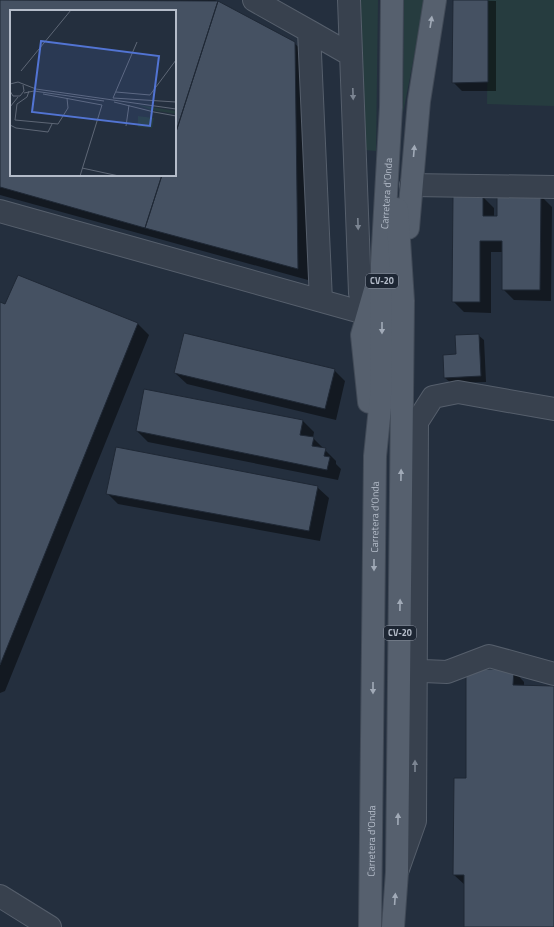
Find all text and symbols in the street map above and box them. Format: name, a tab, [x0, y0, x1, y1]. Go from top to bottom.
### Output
inset map	[10, 10, 176, 176]
one-way arrow	[428, 16, 434, 28]
one-way arrow	[349, 88, 356, 100]
one-way arrow	[411, 145, 417, 157]
street label: Carretera d'Onda	[377, 157, 396, 230]
one-way arrow	[354, 218, 361, 230]
road number: CV-20	[366, 274, 398, 288]
one-way arrow	[379, 322, 385, 335]
one-way arrow	[398, 468, 404, 481]
street label: Carretera d'Onda	[367, 481, 383, 553]
one-way arrow	[371, 559, 377, 572]
one-way arrow	[397, 598, 403, 611]
road number: CV-20	[384, 626, 416, 640]
one-way arrow	[370, 682, 376, 695]
one-way arrow	[412, 759, 418, 772]
street label: Carretera d'Onda	[364, 805, 379, 877]
one-way arrow	[395, 812, 401, 825]
one-way arrow	[392, 893, 399, 906]

